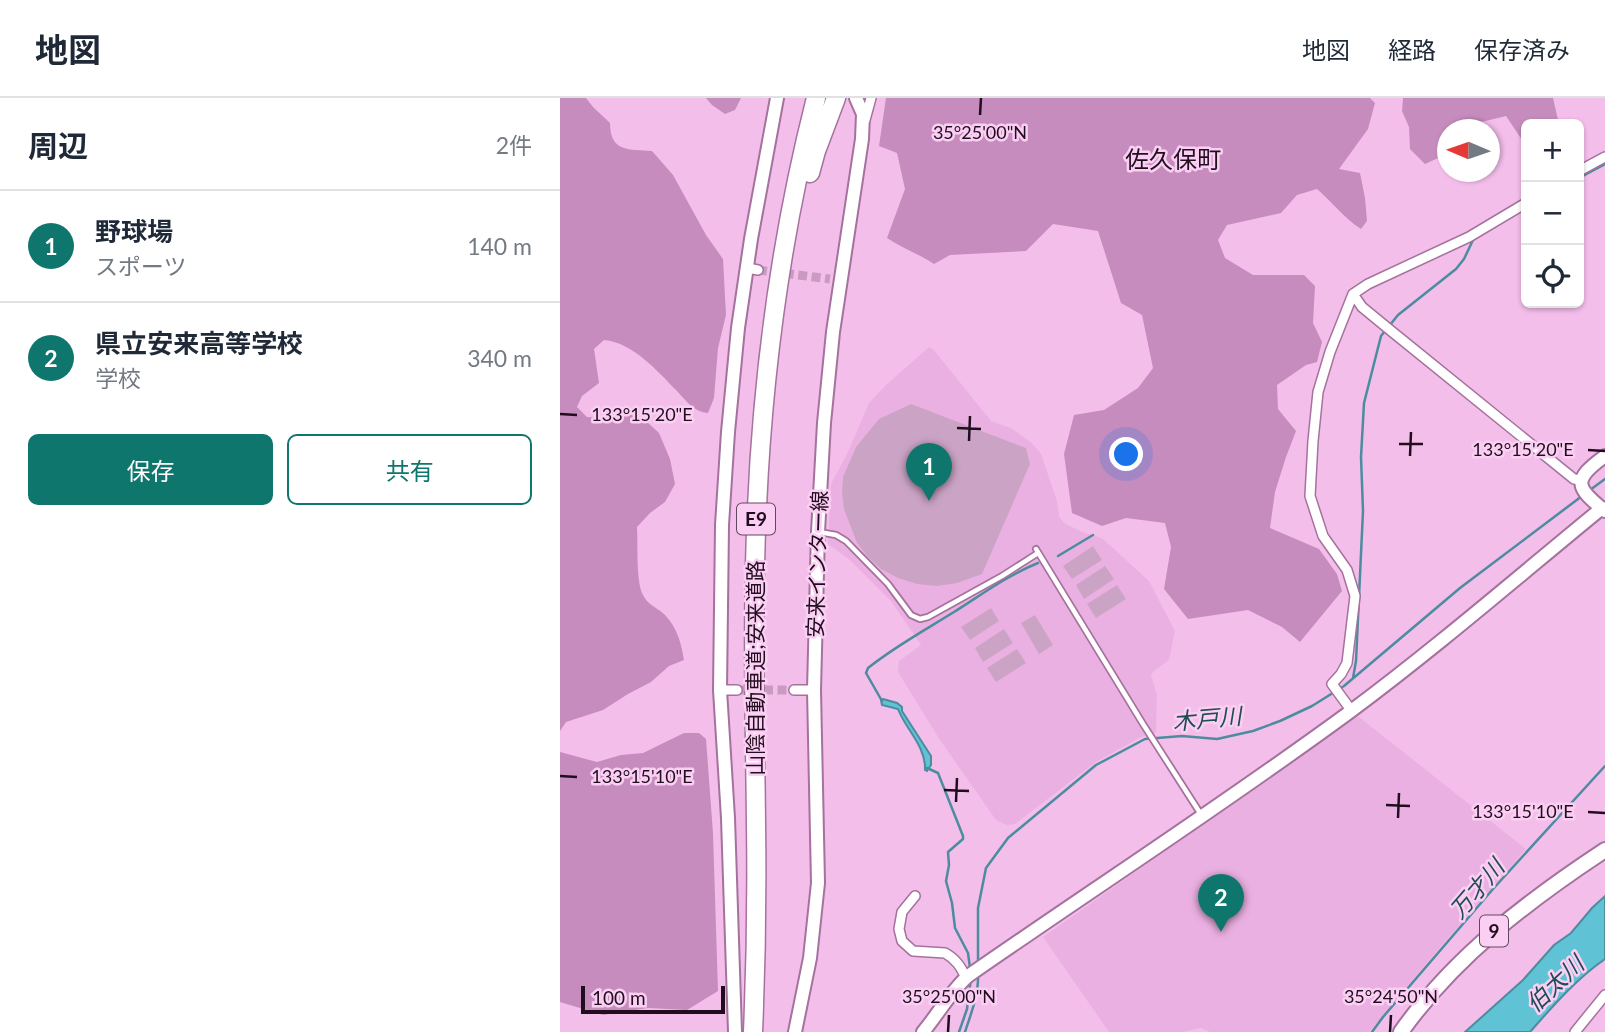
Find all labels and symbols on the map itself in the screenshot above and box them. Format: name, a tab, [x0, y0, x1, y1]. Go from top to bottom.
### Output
north arrow	[1437, 119, 1500, 182]
text: 35°25'00"N	[933, 121, 1027, 143]
district label: 佐久保町	[1125, 144, 1221, 173]
text: 133°15'20"E	[591, 403, 693, 425]
your location	[1109, 437, 1143, 471]
text: 133°15'20"E	[1472, 438, 1574, 460]
pin: 1	[906, 443, 952, 501]
street label: 安来インター線	[801, 490, 832, 638]
road number: E9	[737, 504, 775, 534]
street label: 山陰自動車道;安来道路	[742, 560, 767, 776]
water label: 木戸川	[1171, 701, 1245, 735]
text: 133°15'10"E	[591, 765, 693, 787]
text: 133°15'10"E	[1472, 800, 1574, 822]
water label: 万才川	[1443, 851, 1511, 924]
pin: 2	[1198, 874, 1244, 932]
road number: 9	[1480, 916, 1508, 946]
water label: 伯太川	[1520, 947, 1591, 1017]
scale bar	[581, 983, 724, 1015]
text: 35°25'00"N	[902, 985, 996, 1007]
text: 35°24'50"N	[1344, 985, 1438, 1007]

